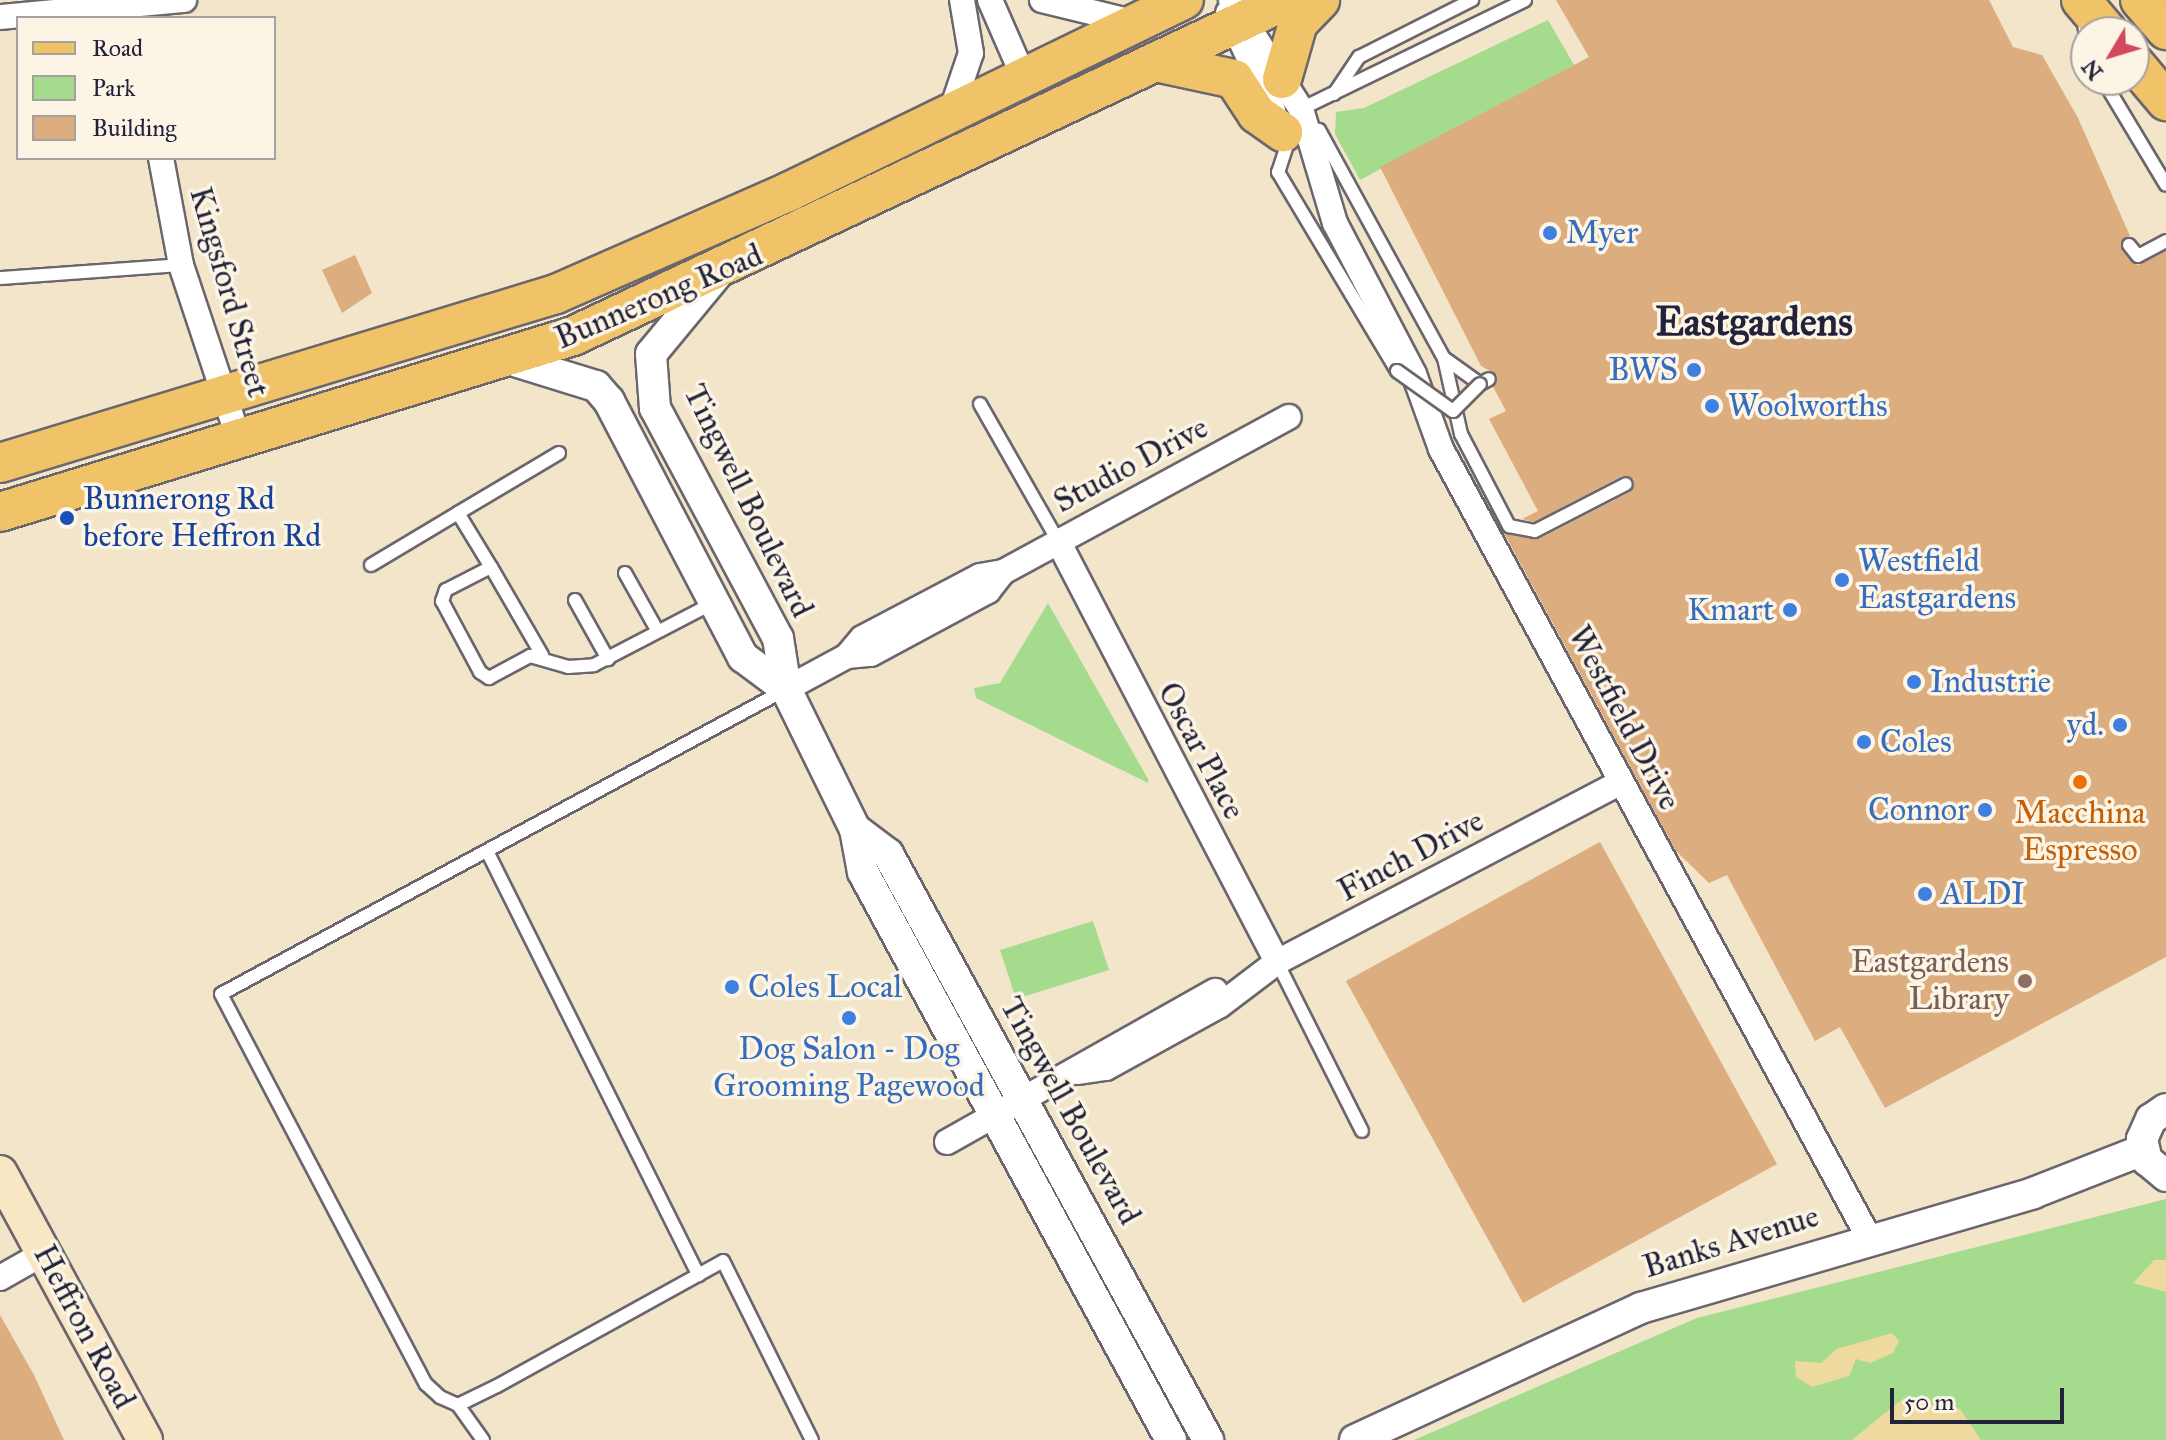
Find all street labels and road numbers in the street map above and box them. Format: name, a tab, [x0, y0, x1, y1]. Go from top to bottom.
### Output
street label: Kingsford Street	[181, 183, 277, 401]
street label: Bunnerong Road	[549, 236, 769, 358]
street label: Tingwell Boulevard	[675, 378, 821, 624]
street label: Studio Drive	[1048, 408, 1214, 522]
street label: Westfield Drive	[1559, 619, 1689, 817]
street label: Oscar Place	[1149, 676, 1253, 826]
street label: Finch Drive	[1332, 802, 1490, 910]
street label: Tingwell Boulevard	[991, 990, 1149, 1232]
street label: Banks Avenue	[1639, 1197, 1823, 1287]
street label: Heffron Road	[25, 1238, 143, 1416]

